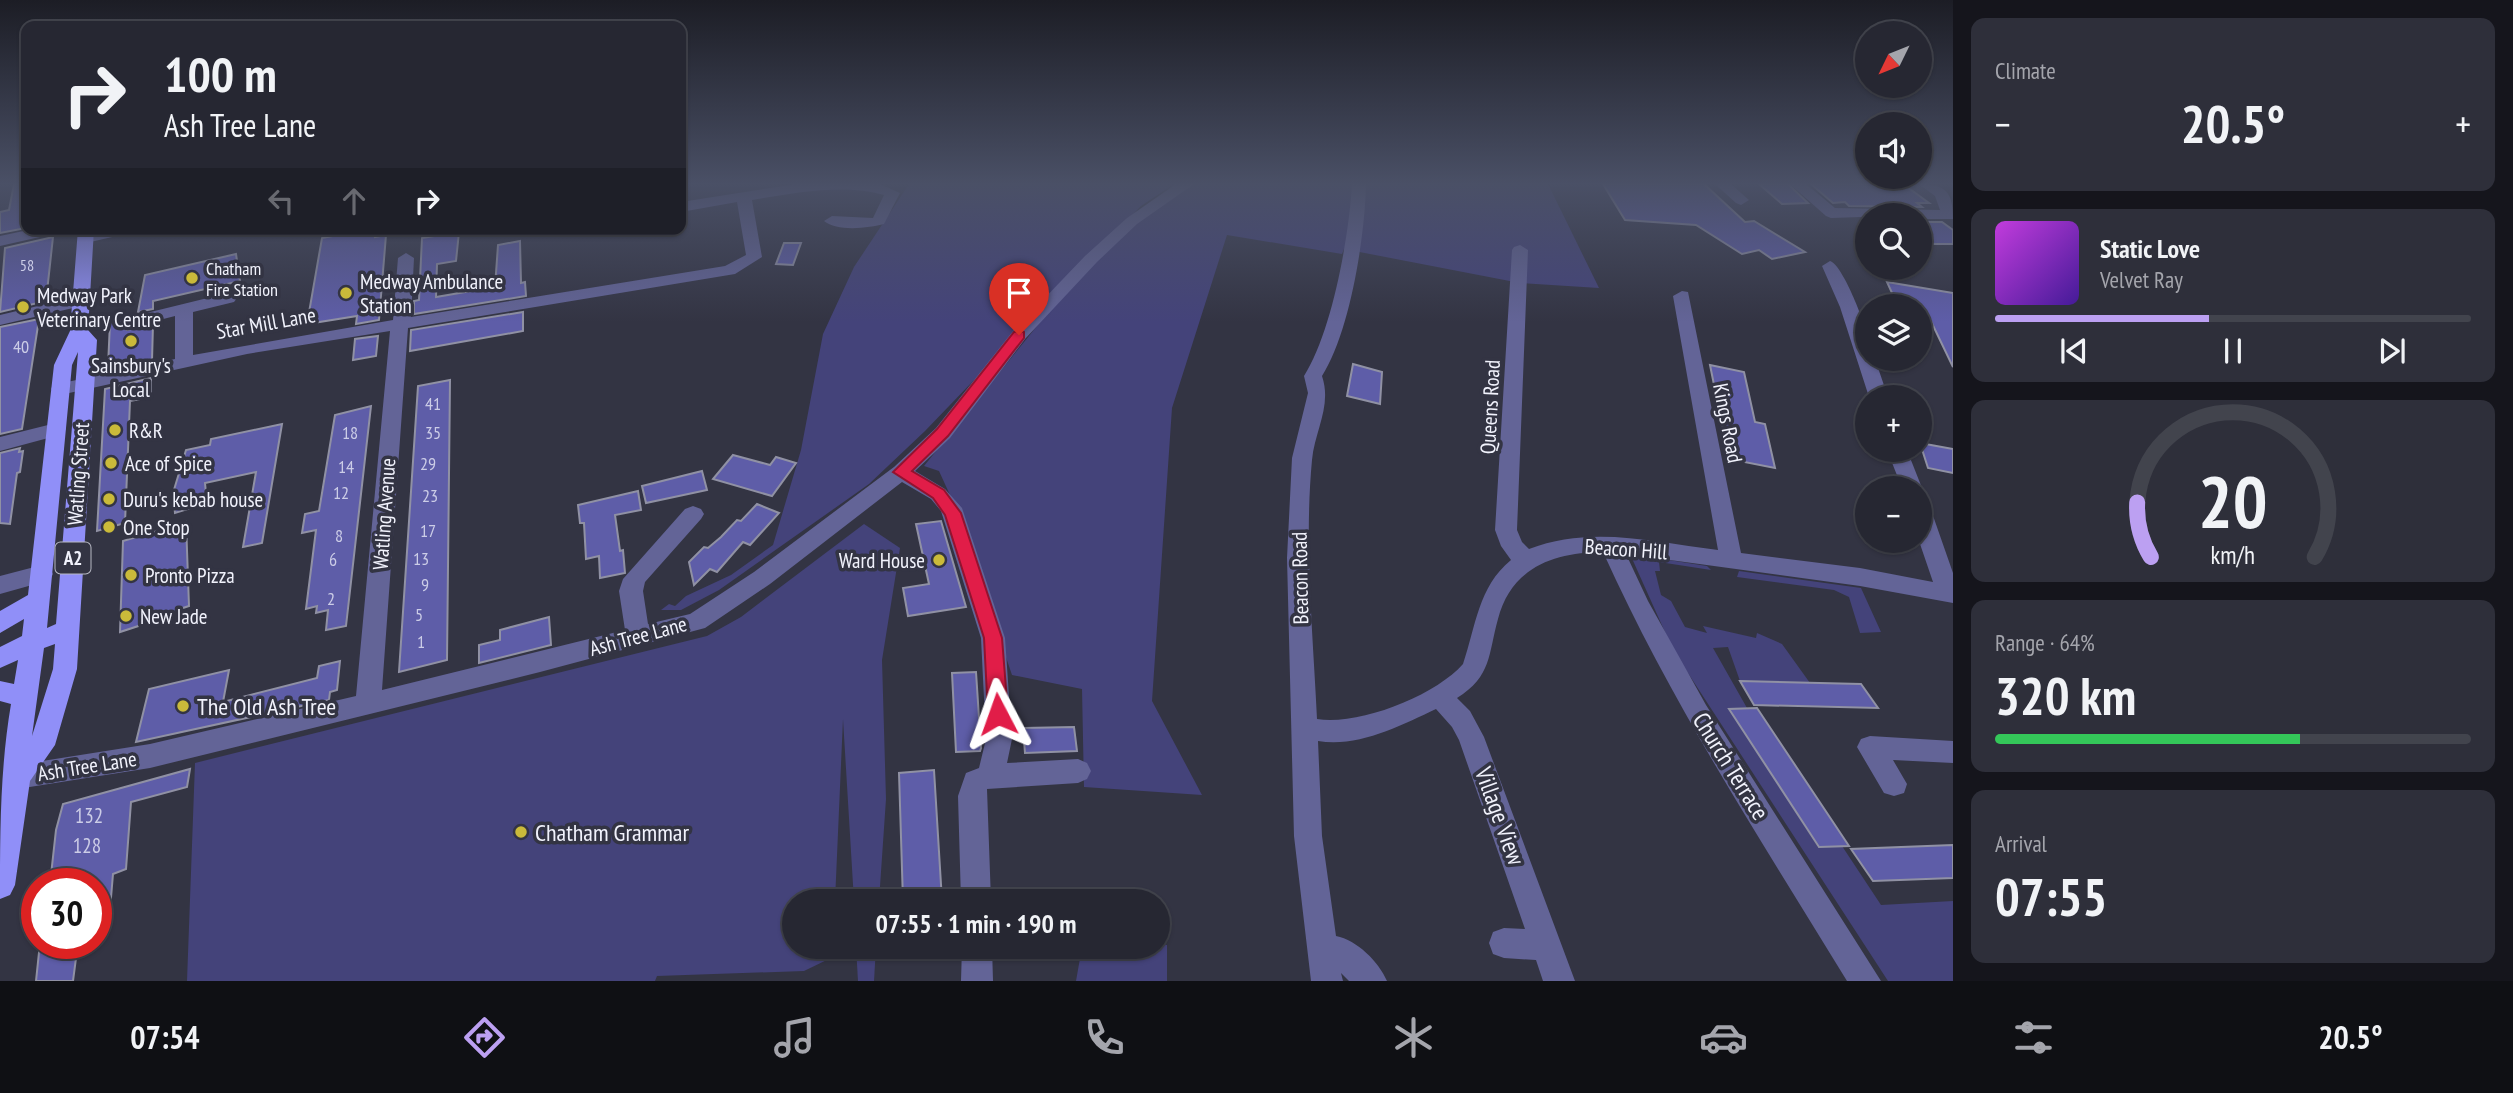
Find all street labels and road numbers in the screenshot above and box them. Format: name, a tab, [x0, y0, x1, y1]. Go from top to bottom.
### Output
street label: Star Mill Lane	[214, 301, 318, 345]
street label: Queens Road	[1474, 359, 1506, 455]
street label: Kings Road	[1707, 381, 1749, 465]
street label: Watling Street	[61, 421, 95, 526]
street label: Watling Avenue	[367, 457, 401, 571]
street label: Beacon Road	[1286, 531, 1314, 625]
street label: Beacon Hill	[1584, 533, 1668, 565]
road number: A2	[56, 542, 90, 573]
street label: Ash Tree Lane	[586, 610, 690, 662]
street label: Church Terrace	[1686, 706, 1776, 826]
street label: Ash Tree Lane	[36, 745, 138, 787]
street label: Village View	[1468, 762, 1532, 870]

